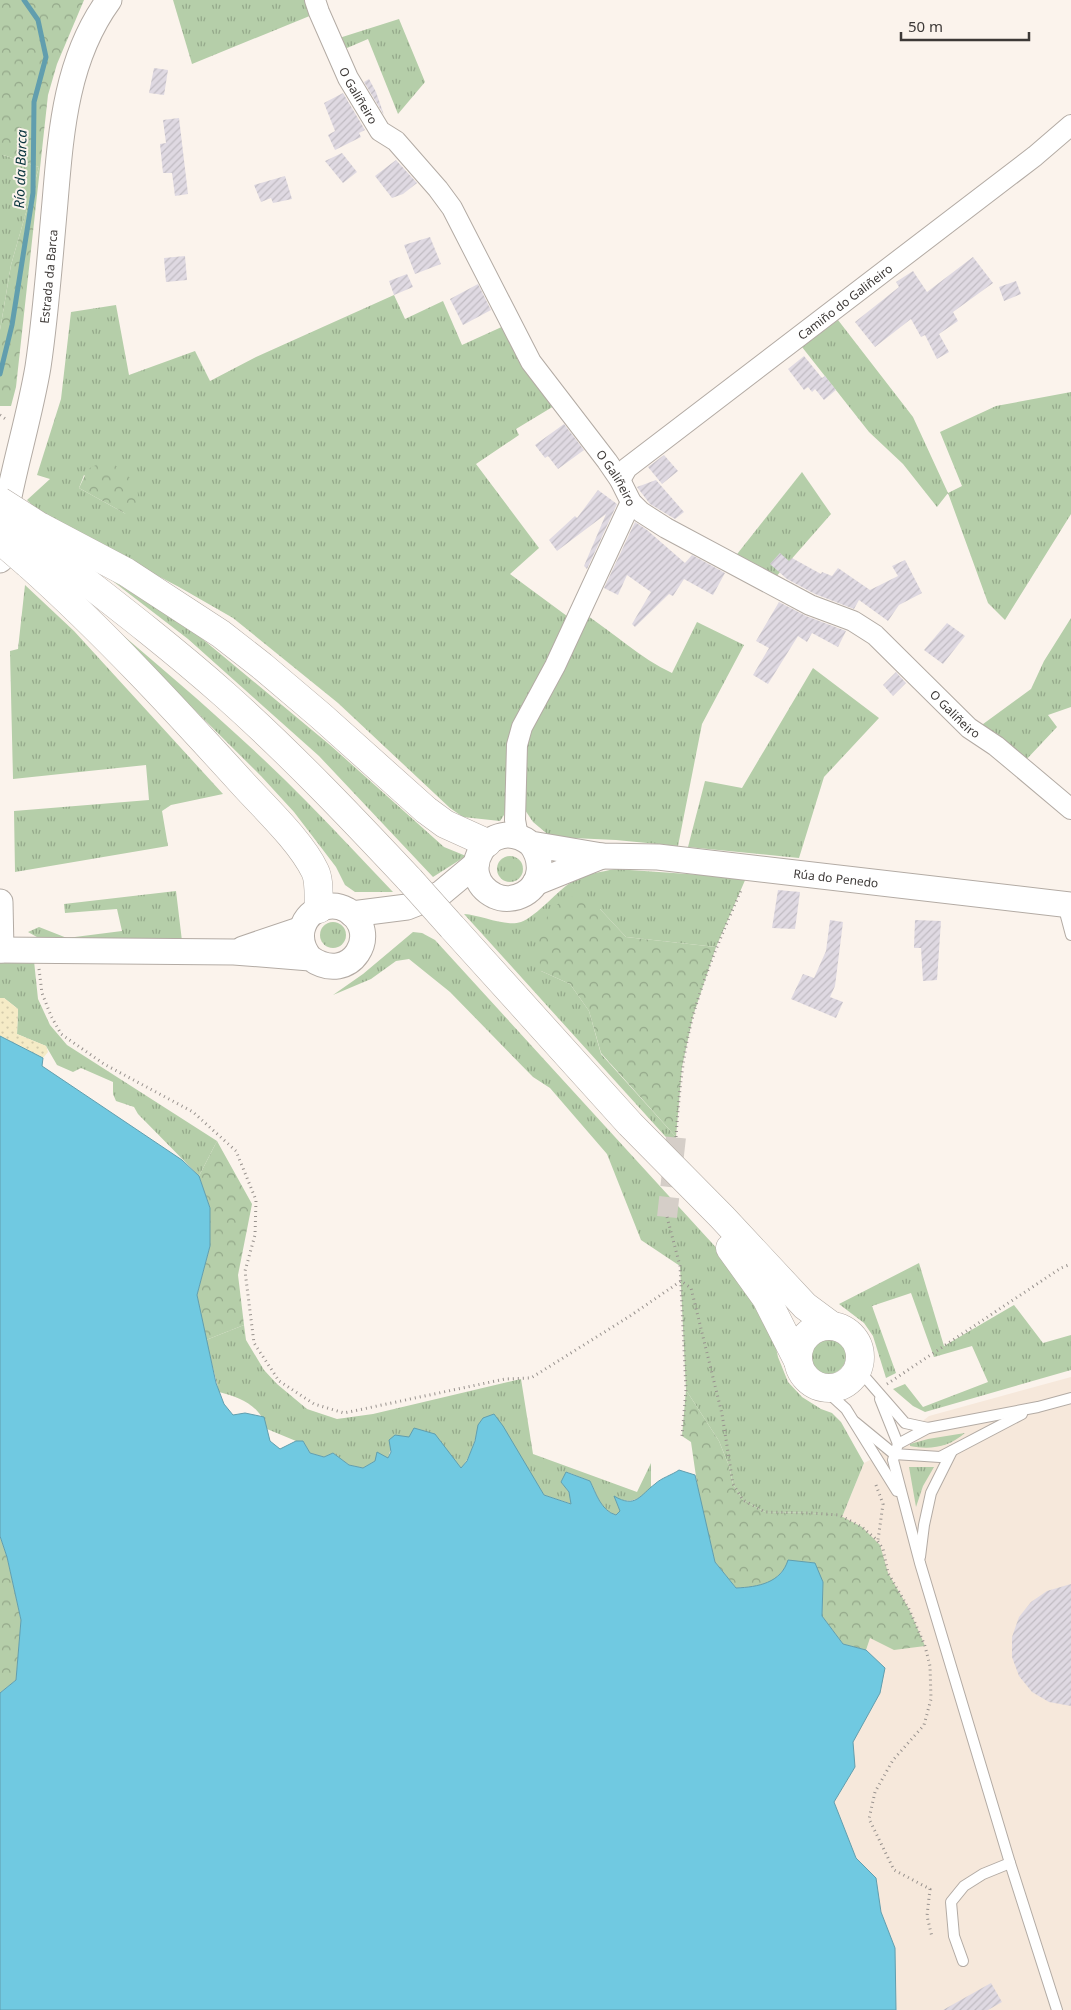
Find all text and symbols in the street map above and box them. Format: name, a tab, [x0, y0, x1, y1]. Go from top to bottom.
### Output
scale bar	[901, 10, 1028, 42]
text: 50 m	[908, 16, 943, 36]
street label: O Galiñeiro	[336, 64, 382, 127]
water label: Río da Barca	[9, 129, 31, 209]
street label: Estrada da Barca	[35, 229, 61, 324]
street label: Camiño do Galiñeiro	[794, 260, 896, 343]
street label: O Galiñeiro	[593, 446, 640, 509]
street label: O Galiñeiro	[926, 686, 984, 742]
street label: Rúa do Penedo	[793, 864, 879, 891]

